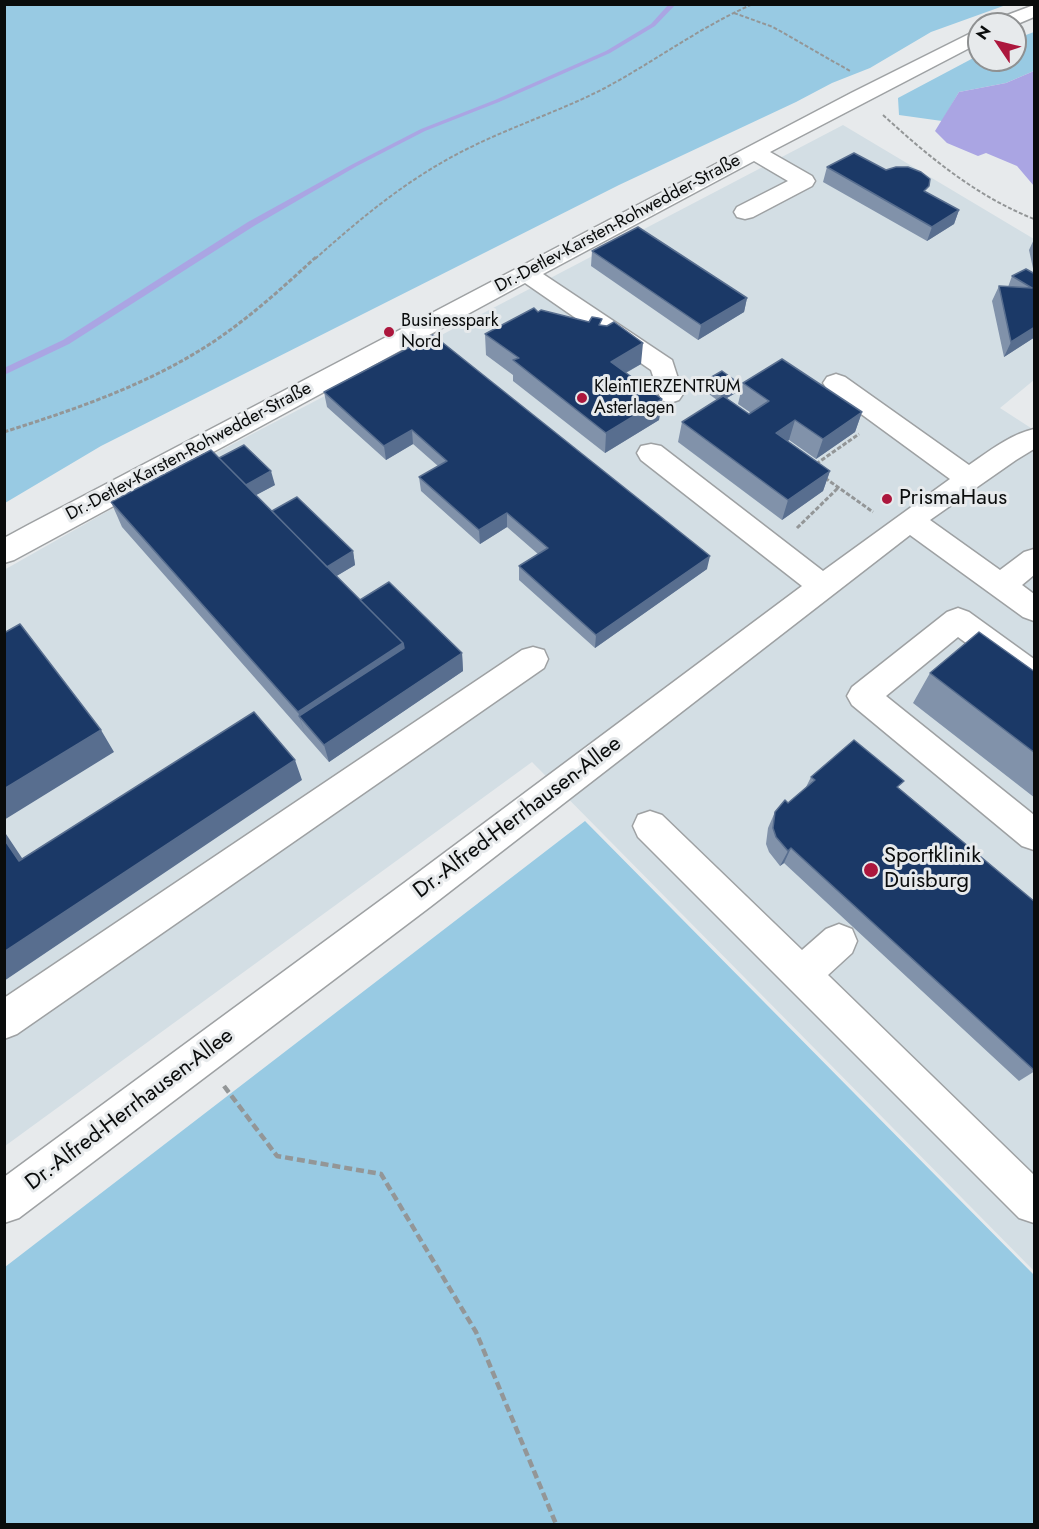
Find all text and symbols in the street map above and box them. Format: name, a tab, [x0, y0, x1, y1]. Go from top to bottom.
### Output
north arrow	[967, 12, 1027, 72]
text: N	[970, 21, 997, 44]
street label: Dr.-Detlev-Karsten-Rohwedder-Straße	[492, 150, 744, 298]
place label: Businesspark Nord	[401, 311, 499, 354]
marker: Businesspark Nord	[382, 325, 396, 339]
place label: KleinTIERZENTRUM Asterlagen	[594, 377, 741, 420]
street label: Dr.-Detlev-Karsten-Rohwedder-Straße	[63, 378, 315, 526]
marker: KleinTIERZENTRUM Asterlagen	[575, 391, 589, 405]
place label: PrismaHaus	[899, 486, 1007, 512]
marker: PrismaHaus	[880, 492, 894, 506]
street label: Dr.-Alfred-Herrhausen-Allee	[409, 731, 627, 905]
place label: Sportklinik Duisburg	[884, 844, 981, 896]
marker: Sportklinik Duisburg	[862, 861, 880, 879]
street label: Dr.-Alfred-Herrhausen-Allee	[21, 1023, 239, 1197]

